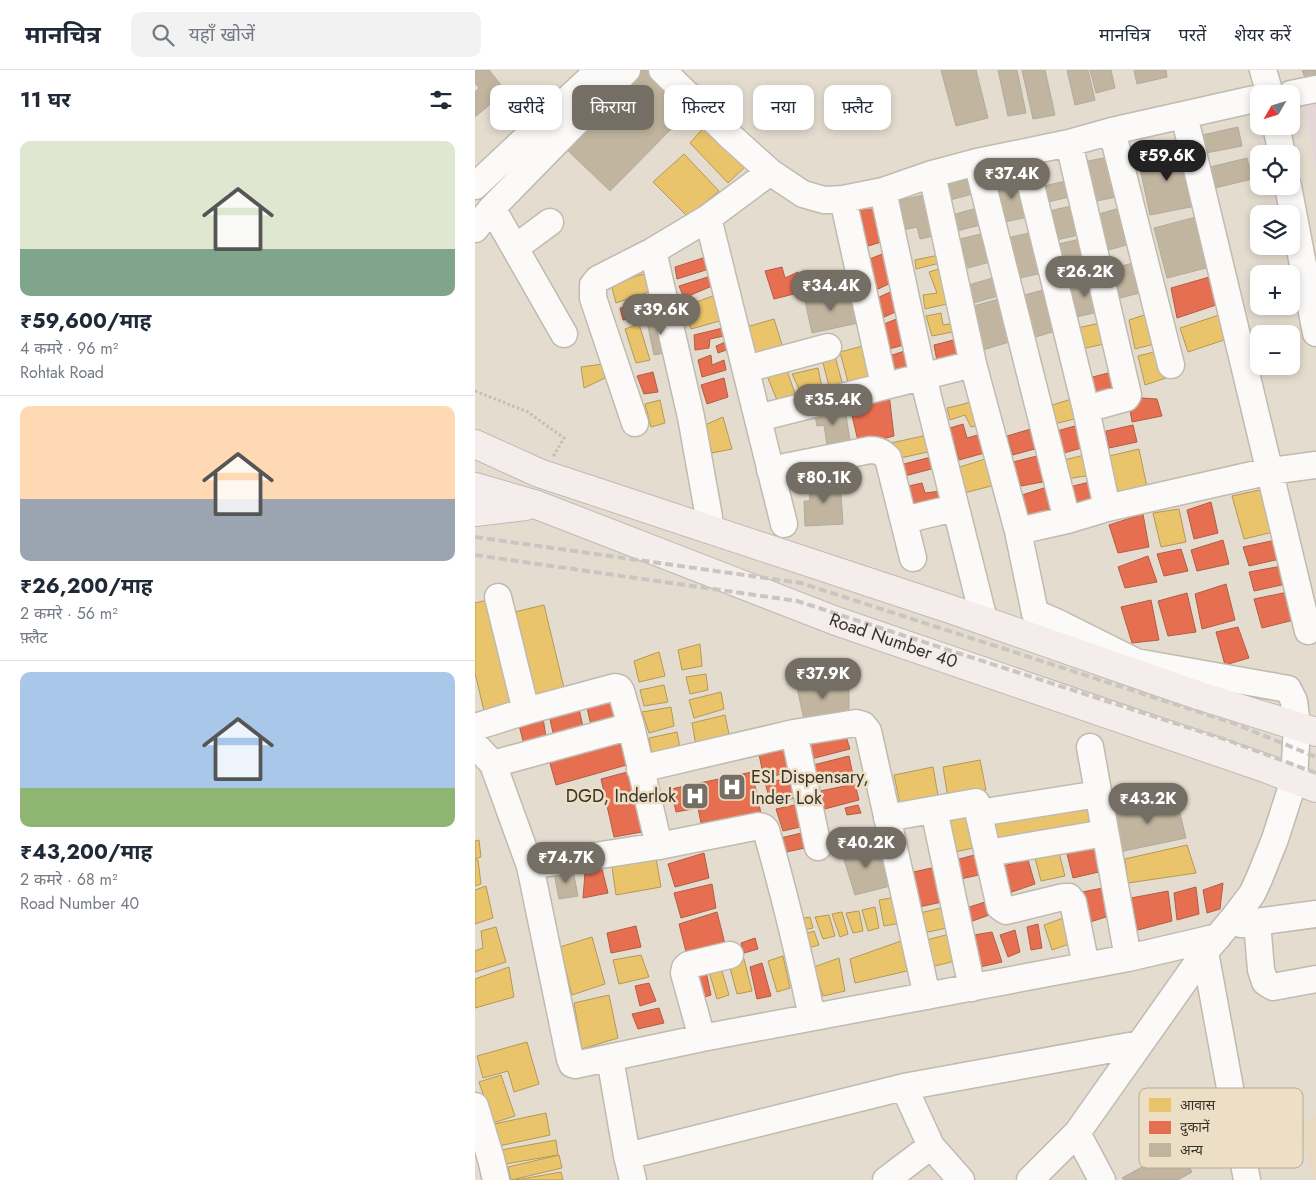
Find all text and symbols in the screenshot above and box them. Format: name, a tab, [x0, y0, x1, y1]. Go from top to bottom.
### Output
search box	[131, 12, 481, 57]
text: मानचित्र	[25, 17, 101, 52]
icon: search	[149, 21, 177, 49]
text: यहाँ खोजें	[189, 21, 255, 48]
text: मानचित्र	[1099, 22, 1151, 48]
text: परतें	[1179, 22, 1206, 48]
text: शेयर करें	[1234, 22, 1291, 48]
text: 11 घर	[20, 85, 71, 115]
chip: खरीदें	[490, 85, 562, 130]
chip: किराया	[572, 85, 654, 130]
chip: फ़िल्टर	[664, 85, 743, 130]
chip: नया	[753, 85, 814, 130]
chip: फ़्लैट	[824, 85, 891, 130]
north arrow	[1250, 85, 1300, 135]
map controls	[1250, 85, 1300, 375]
icon: filters	[427, 86, 455, 114]
pin: ₹59.6K	[1126, 140, 1208, 182]
text: ₹59.6K	[1139, 144, 1195, 167]
button: locate	[1250, 145, 1300, 195]
pin: ₹37.4K	[971, 158, 1053, 200]
text: ₹37.4K	[985, 162, 1039, 185]
icon: home	[193, 174, 283, 264]
button: layers	[1250, 205, 1300, 255]
pin: ₹26.2K	[1044, 256, 1126, 298]
text: ₹26.2K	[1056, 260, 1114, 283]
button: +	[1250, 265, 1300, 315]
pin: ₹34.4K	[790, 270, 872, 312]
text: ₹34.4K	[802, 274, 860, 297]
pin: ₹39.6K	[620, 294, 702, 336]
text: ₹39.6K	[633, 298, 689, 321]
text: ₹59,600/माह	[20, 306, 151, 336]
button: −	[1250, 325, 1300, 375]
text: 4 कमरे · 96 m²	[20, 337, 118, 360]
text: Rohtak Road	[20, 361, 104, 384]
pin: ₹35.4K	[792, 384, 874, 426]
text: ₹35.4K	[805, 388, 861, 411]
icon: home	[193, 439, 283, 529]
pin: ₹80.1K	[783, 462, 865, 504]
text: ₹80.1K	[797, 466, 851, 489]
text: ₹26,200/माह	[20, 571, 153, 601]
text: 2 कमरे · 56 m²	[20, 602, 118, 625]
street label: Road Number 40	[825, 607, 961, 675]
text: फ़्लैट	[20, 626, 48, 649]
pin: ₹37.9K	[782, 658, 864, 700]
text: ₹37.9K	[796, 662, 850, 685]
icon: home	[193, 704, 283, 794]
place label: ESI Dispensary, Inder Lok	[751, 764, 869, 811]
hospital icon: ESI Dispensary, Inder Lok	[717, 772, 747, 802]
hospital icon: DGD, Inderlok	[680, 781, 710, 811]
pin: ₹43.2K	[1107, 782, 1189, 825]
place label: DGD, Inderlok	[566, 783, 676, 809]
text: ₹43.2K	[1120, 787, 1176, 810]
pin: ₹40.2K	[825, 826, 907, 869]
text: ₹40.2K	[837, 831, 895, 854]
text: ₹43,200/माह	[20, 837, 152, 867]
pin: ₹74.7K	[525, 842, 607, 884]
text: ₹74.7K	[538, 846, 594, 869]
text: 2 कमरे · 68 m²	[20, 868, 117, 891]
text: Road Number 40	[20, 892, 139, 915]
legend	[1139, 1088, 1303, 1168]
text: आवास	[1180, 1095, 1216, 1115]
text: दुकानें	[1180, 1117, 1210, 1137]
text: अन्य	[1180, 1140, 1204, 1160]

